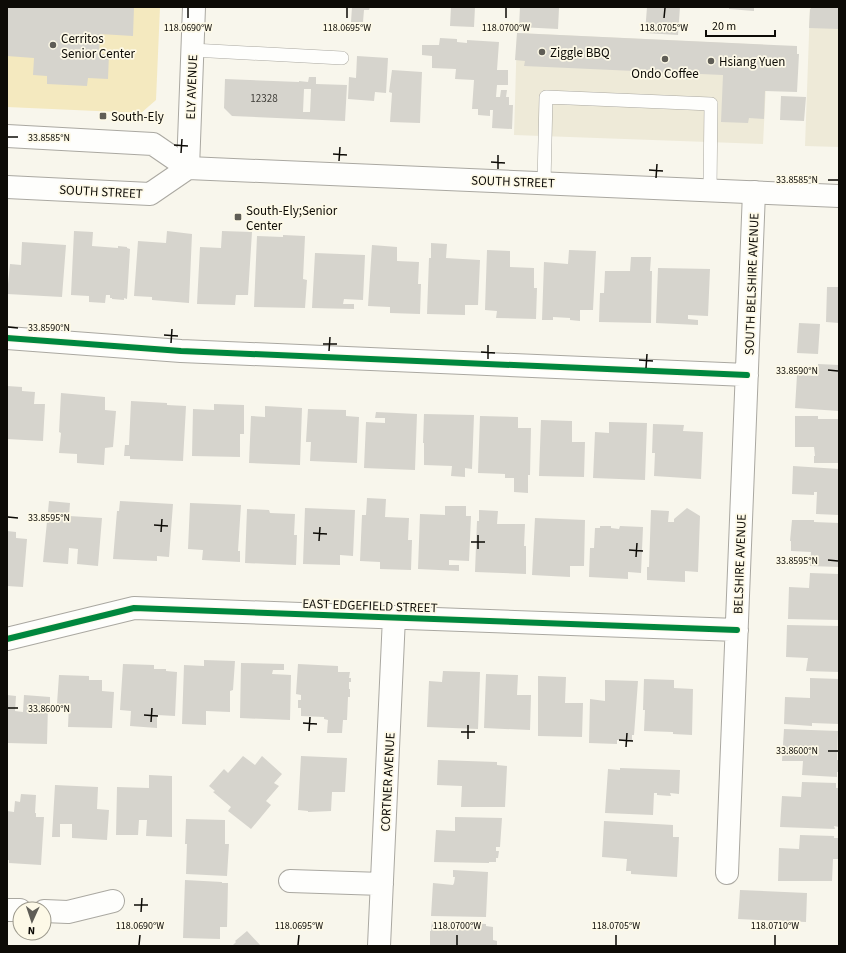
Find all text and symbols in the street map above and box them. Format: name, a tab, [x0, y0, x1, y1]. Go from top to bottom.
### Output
scale bar	[706, 12, 775, 38]
text: 20 m	[712, 18, 736, 35]
text: 118.0690°W	[164, 21, 212, 35]
text: 118.0695°W	[323, 21, 371, 35]
text: 118.0700°W	[482, 21, 530, 35]
text: 118.0705°W	[640, 21, 688, 35]
place label: Cerritos Senior Center	[61, 30, 136, 63]
marker: Cerritos Senior Center	[48, 40, 58, 50]
place label: Ziggle BBQ	[550, 44, 610, 62]
marker: Ziggle BBQ	[537, 47, 547, 57]
place label: Hsiang Yuen	[719, 53, 785, 71]
street label: ELY AVENUE	[182, 54, 202, 120]
marker: Ondo Coffee	[660, 54, 670, 64]
marker: Hsiang Yuen	[706, 56, 716, 66]
place label: Ondo Coffee	[631, 65, 699, 83]
house number: 12328	[250, 91, 278, 106]
place label: South-Ely	[111, 108, 164, 126]
marker: South-Ely	[98, 111, 108, 121]
text: 33.8585°N	[28, 131, 70, 145]
street label: SOUTH STREET	[471, 172, 555, 192]
text: 33.8585°N	[776, 173, 818, 187]
street label: SOUTH STREET	[59, 181, 143, 203]
place label: South-Ely;Senior Center	[246, 202, 338, 235]
marker: South-Ely;Senior Center	[233, 212, 243, 222]
street label: SOUTH BELSHIRE AVENUE	[741, 212, 763, 355]
text: 33.8590°N	[28, 321, 70, 335]
text: 33.8590°N	[776, 364, 818, 378]
text: 33.8595°N	[28, 511, 70, 525]
street label: BELSHIRE AVENUE	[729, 513, 751, 614]
text: 33.8595°N	[776, 554, 818, 568]
street label: EAST EDGEFIELD STREET	[302, 595, 438, 617]
text: 33.8600°N	[28, 702, 70, 716]
street label: CORTNER AVENUE	[376, 732, 400, 832]
text: 33.8600°N	[776, 744, 818, 758]
north arrow	[12, 901, 52, 941]
text: 118.0690°W	[116, 919, 164, 933]
text: 118.0695°W	[275, 919, 323, 933]
text: 118.0700°W	[433, 919, 481, 933]
text: 118.0705°W	[592, 919, 640, 933]
text: 118.0710°W	[751, 919, 799, 933]
text: N	[27, 923, 36, 938]

